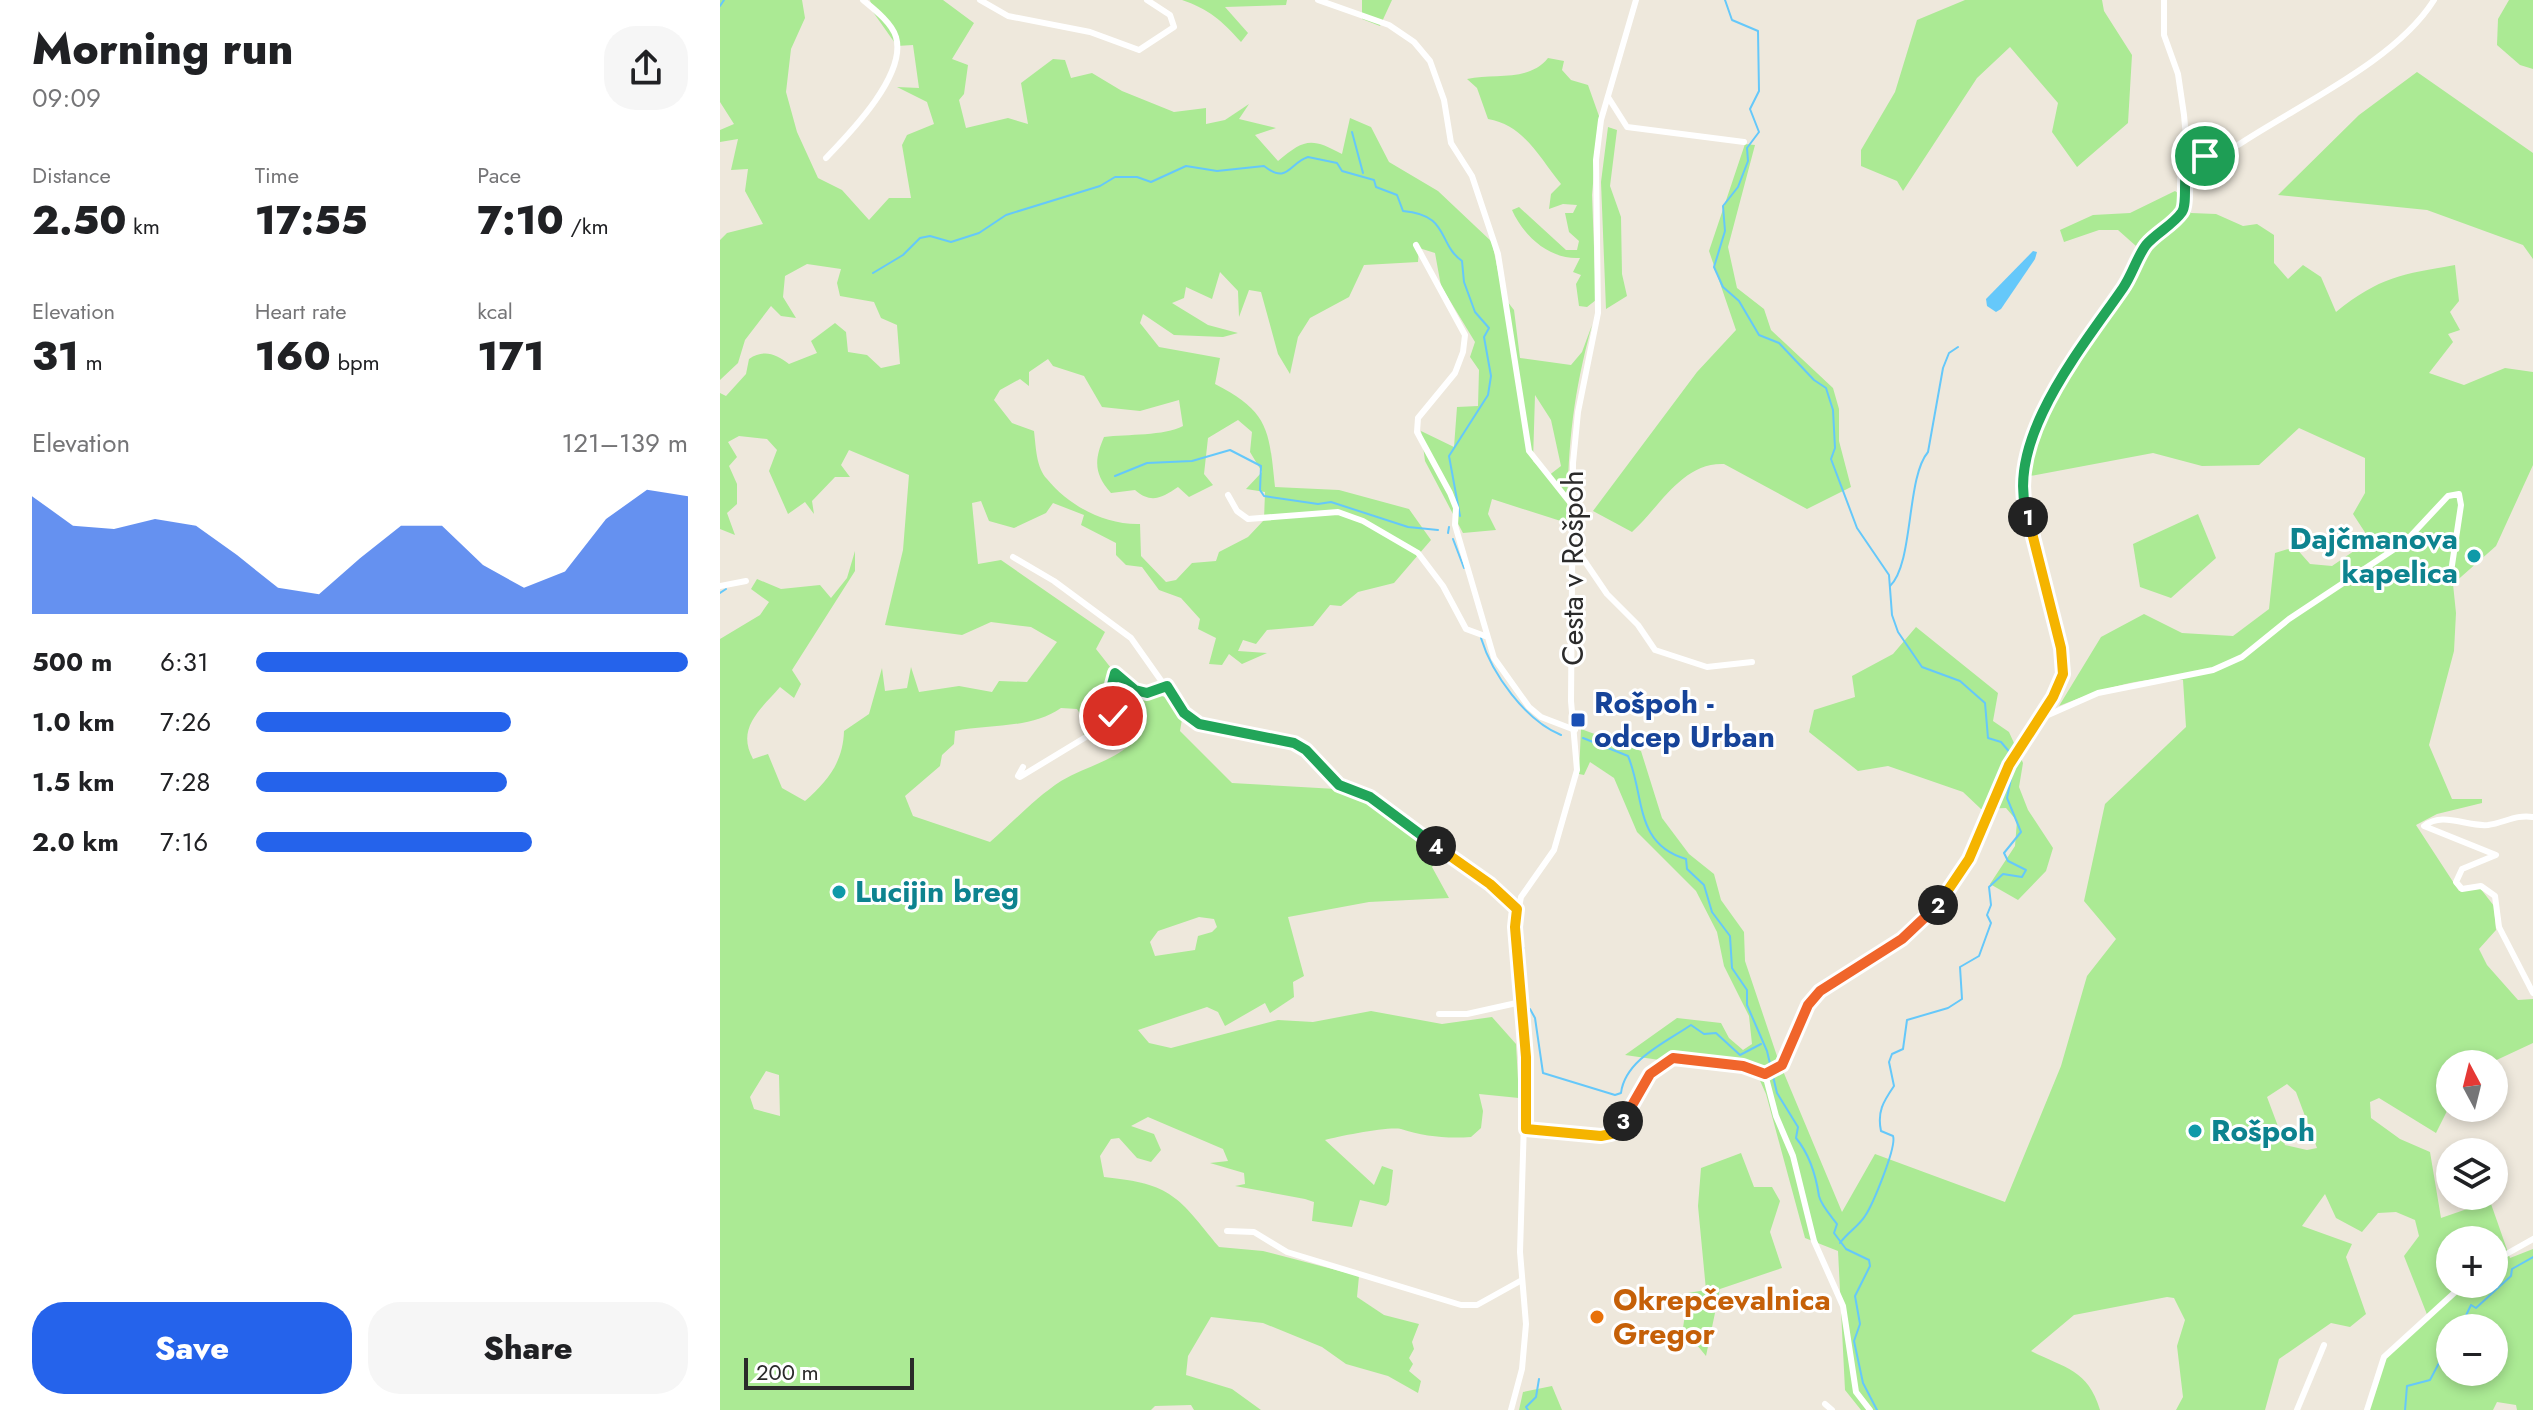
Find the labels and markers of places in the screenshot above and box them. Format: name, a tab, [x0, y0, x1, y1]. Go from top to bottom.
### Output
pin	[2171, 122, 2239, 190]
pin: 1	[2008, 497, 2048, 537]
place label: Dajčmanova kapelica	[2290, 517, 2458, 594]
marker: Dajčmanova kapelica	[2465, 547, 2483, 565]
place label: Rošpoh - odcep Urban	[1594, 681, 1775, 758]
pin	[1079, 682, 1147, 750]
marker: Rošpoh - odcep Urban	[1569, 711, 1587, 729]
pin: 4	[1416, 826, 1456, 866]
place label: Lucijin breg	[855, 870, 1019, 913]
marker: Lucijin breg	[830, 883, 848, 901]
pin: 2	[1918, 885, 1958, 925]
pin: 3	[1603, 1101, 1643, 1141]
place label: Rošpoh	[2211, 1109, 2315, 1152]
marker: Rošpoh	[2186, 1122, 2204, 1140]
place label: Okrepčevalnica Gregor	[1613, 1278, 1831, 1355]
marker: Okrepčevalnica Gregor	[1588, 1308, 1606, 1326]

